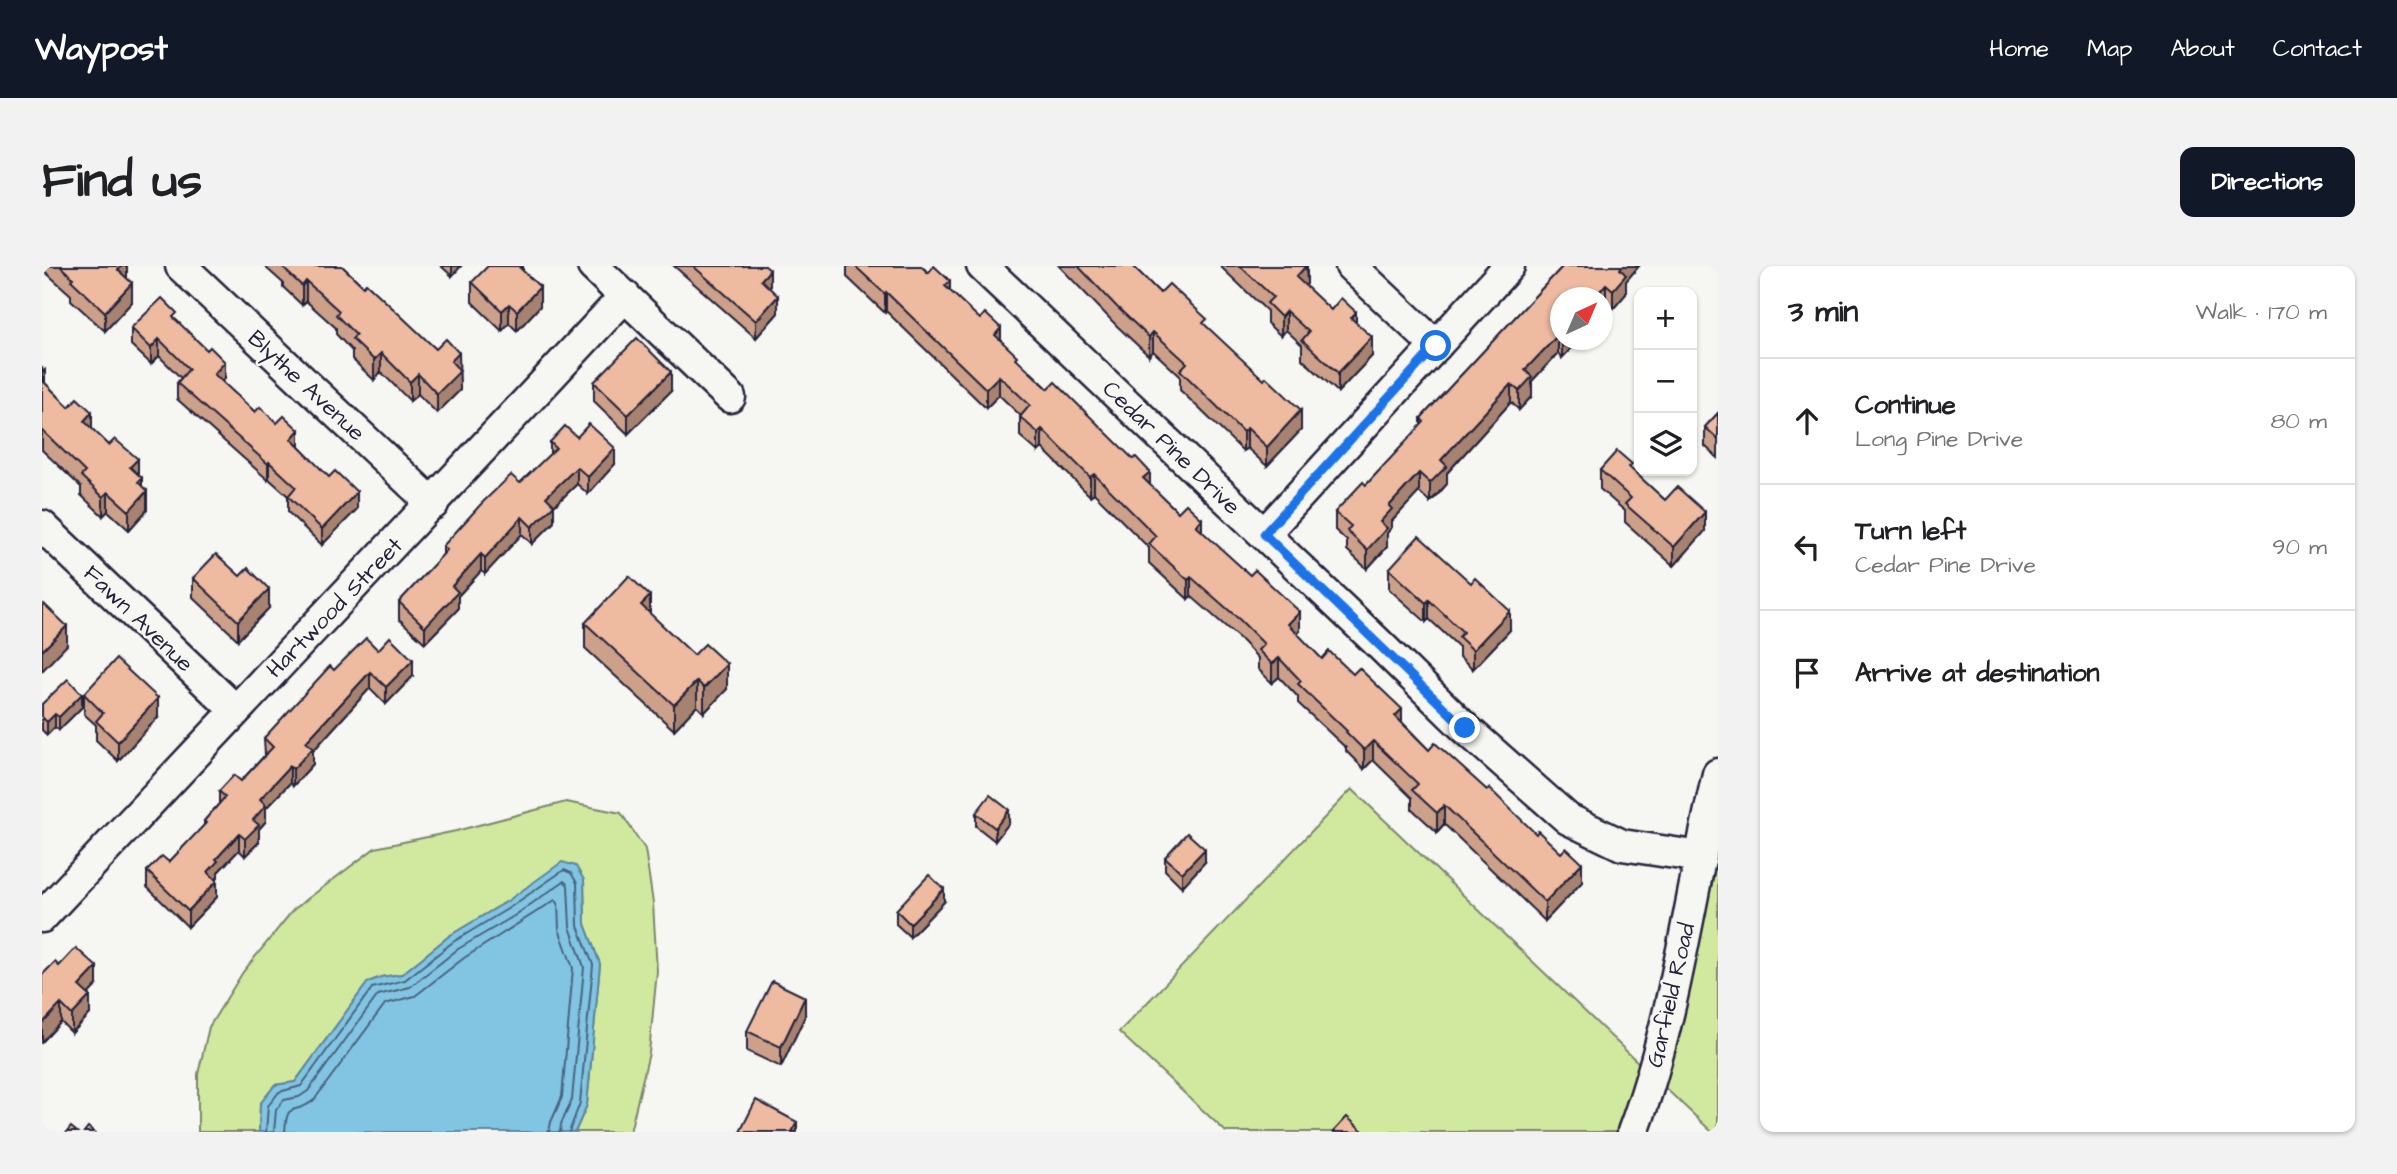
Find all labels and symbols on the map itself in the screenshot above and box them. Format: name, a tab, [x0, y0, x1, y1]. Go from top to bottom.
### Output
north arrow	[1550, 287, 1613, 350]
street label: Blythe Avenue	[240, 323, 372, 449]
route start	[1420, 330, 1451, 361]
street label: Cedar Pine Drive	[1095, 373, 1247, 522]
street label: Hartwood Street	[259, 530, 411, 685]
street label: Fawn Avenue	[76, 558, 200, 679]
route end	[1449, 712, 1480, 743]
street label: Garfield Road	[1639, 920, 1703, 1071]

